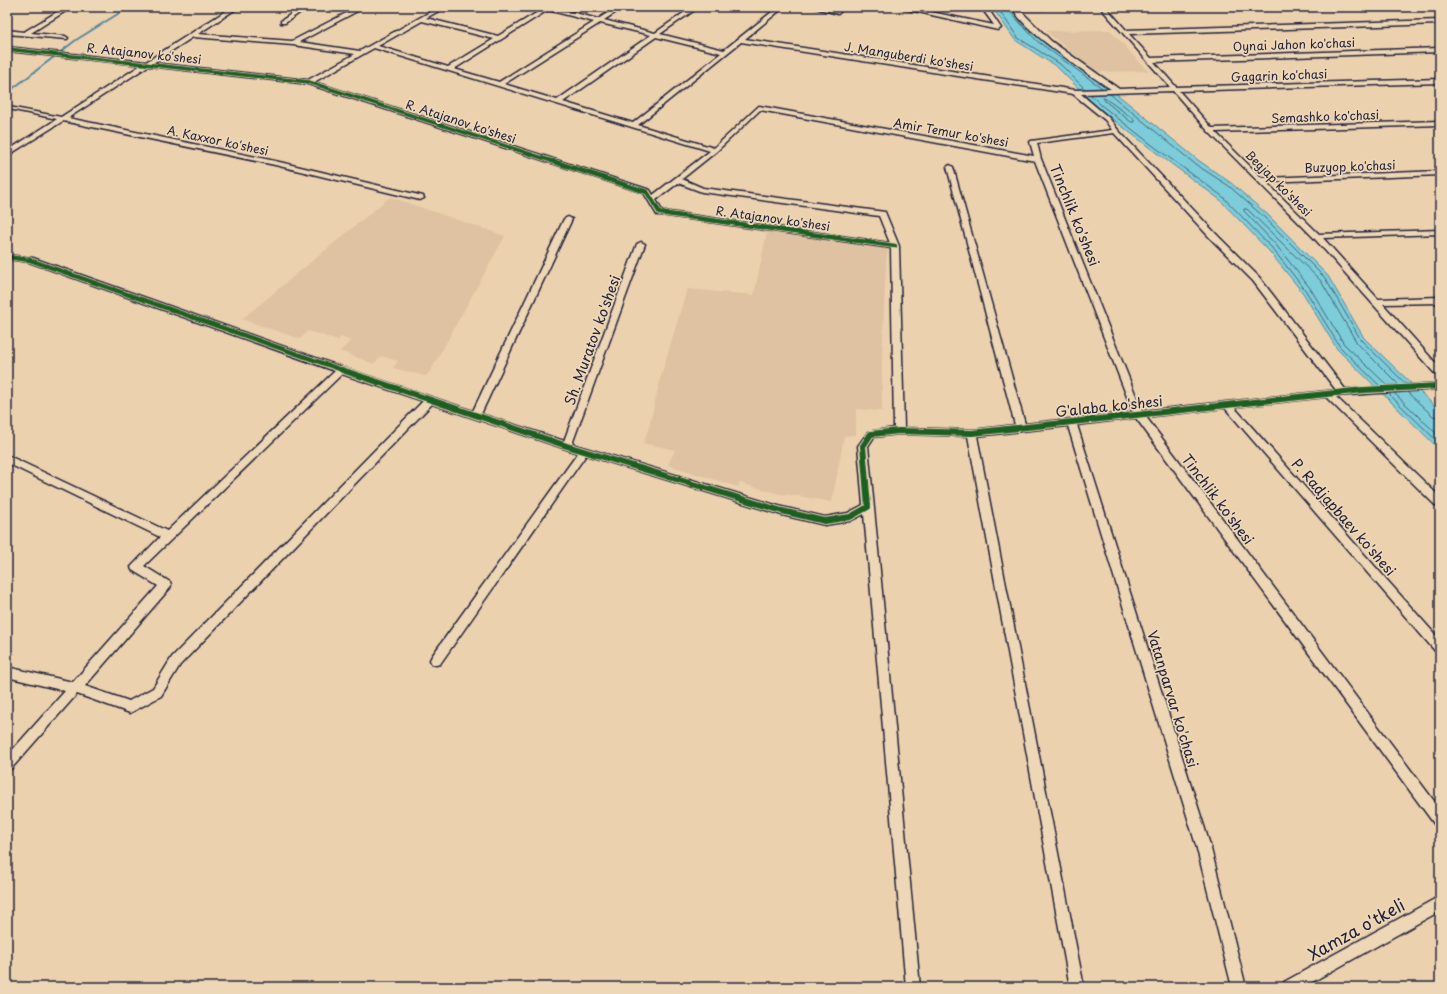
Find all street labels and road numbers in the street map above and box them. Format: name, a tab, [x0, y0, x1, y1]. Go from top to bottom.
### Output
street label: Oynai Jahon ko'chasi	[1233, 33, 1355, 55]
street label: J. Manguberdi ko'shesi	[843, 37, 975, 75]
street label: R. Atajanov ko'shesi	[86, 38, 202, 68]
street label: Gagarin ko'chasi	[1230, 64, 1328, 86]
street label: R. Atajanov ko'shesi	[403, 95, 519, 147]
street label: Semashko ko'chasi	[1271, 105, 1379, 127]
street label: Amir Temur ko'shesi	[892, 113, 1010, 151]
street label: A. Kaxxor ko'shesi	[166, 120, 270, 160]
street label: Begjap ko'shesi	[1242, 146, 1316, 220]
street label: Buzyop ko'chasi	[1304, 155, 1396, 177]
street label: Tinchlik ko'shesi	[1045, 161, 1105, 269]
street label: R. Atajanov ko'shesi	[715, 201, 831, 235]
street label: Sh. Muratov ko'shesi	[559, 272, 625, 408]
street label: G'alaba ko'shesi	[1054, 390, 1164, 422]
street label: Tinchlik ko'shesi	[1177, 449, 1259, 549]
street label: P. Radjapbaev ko'shesi	[1287, 454, 1401, 580]
street label: Vatanparvar ko'chasi	[1142, 628, 1204, 770]
street label: Xamza o'tkeli	[1303, 892, 1409, 966]

